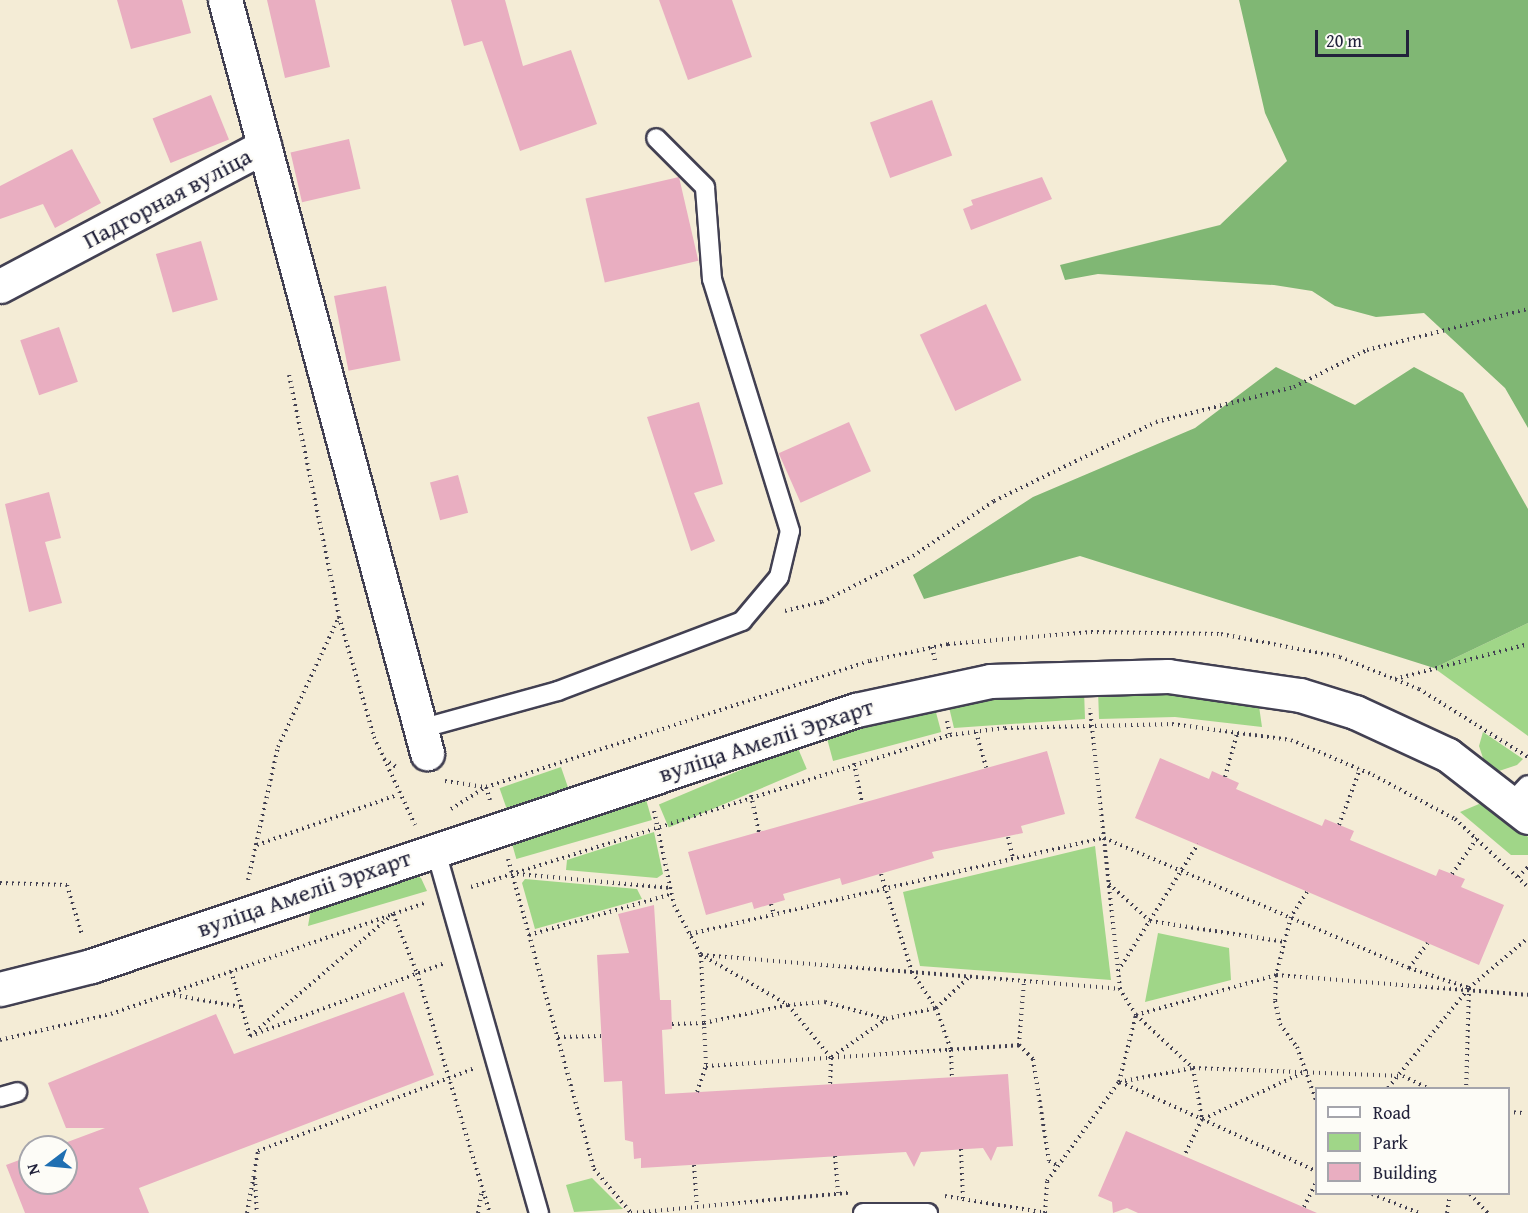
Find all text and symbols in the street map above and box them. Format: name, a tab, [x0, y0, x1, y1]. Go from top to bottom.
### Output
scale bar	[1318, 18, 1412, 56]
text: 20 m	[1326, 27, 1362, 54]
street label: Падгорная вуліца	[78, 141, 256, 255]
street label: вуліца Амеліі Эрхарт	[655, 692, 877, 788]
street label: вуліца Амеліі Эрхарт	[193, 843, 415, 943]
legend	[1315, 1087, 1510, 1195]
text: Road	[1373, 1099, 1411, 1126]
text: Park	[1373, 1129, 1408, 1156]
north arrow	[18, 1135, 78, 1195]
text: Building	[1373, 1159, 1437, 1186]
text: N	[20, 1161, 46, 1178]

